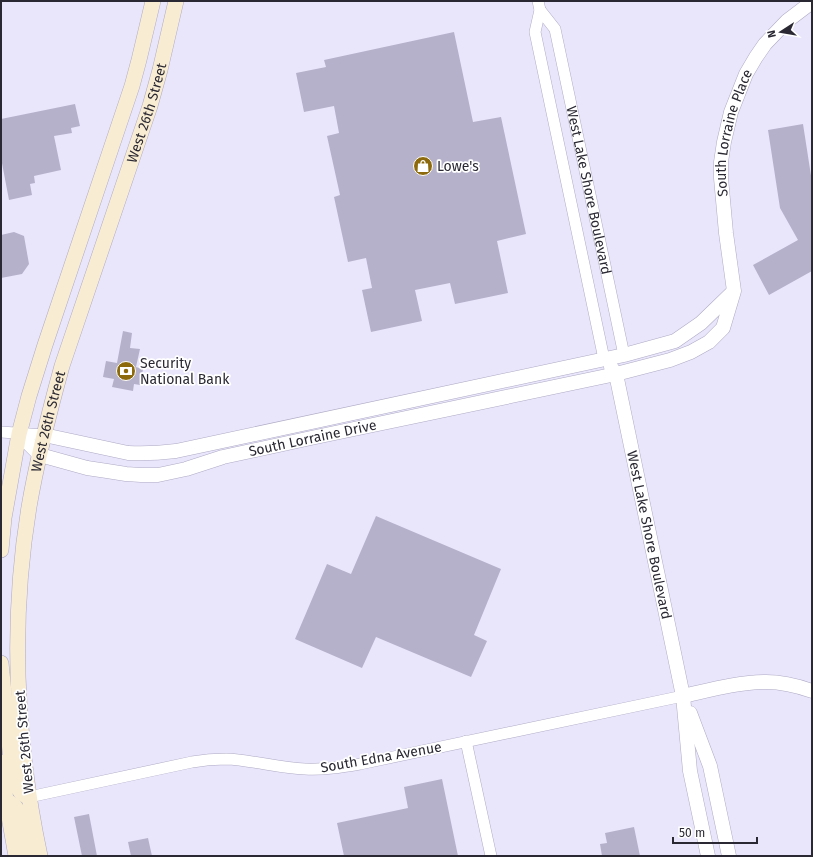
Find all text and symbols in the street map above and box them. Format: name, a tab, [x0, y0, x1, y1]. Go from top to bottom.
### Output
north arrow	[761, 12, 801, 52]
text: N	[765, 29, 779, 39]
street label: West 26th Street	[123, 60, 171, 165]
street label: South Lorraine Place	[713, 66, 756, 197]
street label: West Lake Shore Boulevard	[563, 105, 615, 276]
shop icon: Lowe's	[412, 155, 434, 177]
place label: Lowe's	[437, 158, 479, 175]
place label: Security National Bank	[140, 355, 230, 388]
bank icon: Security National Bank	[115, 360, 137, 382]
street label: West 26th Street	[28, 368, 70, 474]
street label: South Lorraine Drive	[247, 417, 378, 460]
street label: West Lake Shore Boulevard	[623, 449, 675, 621]
street label: West 26th Street	[11, 689, 37, 794]
street label: South Edna Avenue	[319, 738, 443, 776]
scale bar	[673, 819, 757, 845]
text: 50 m	[679, 826, 705, 840]

